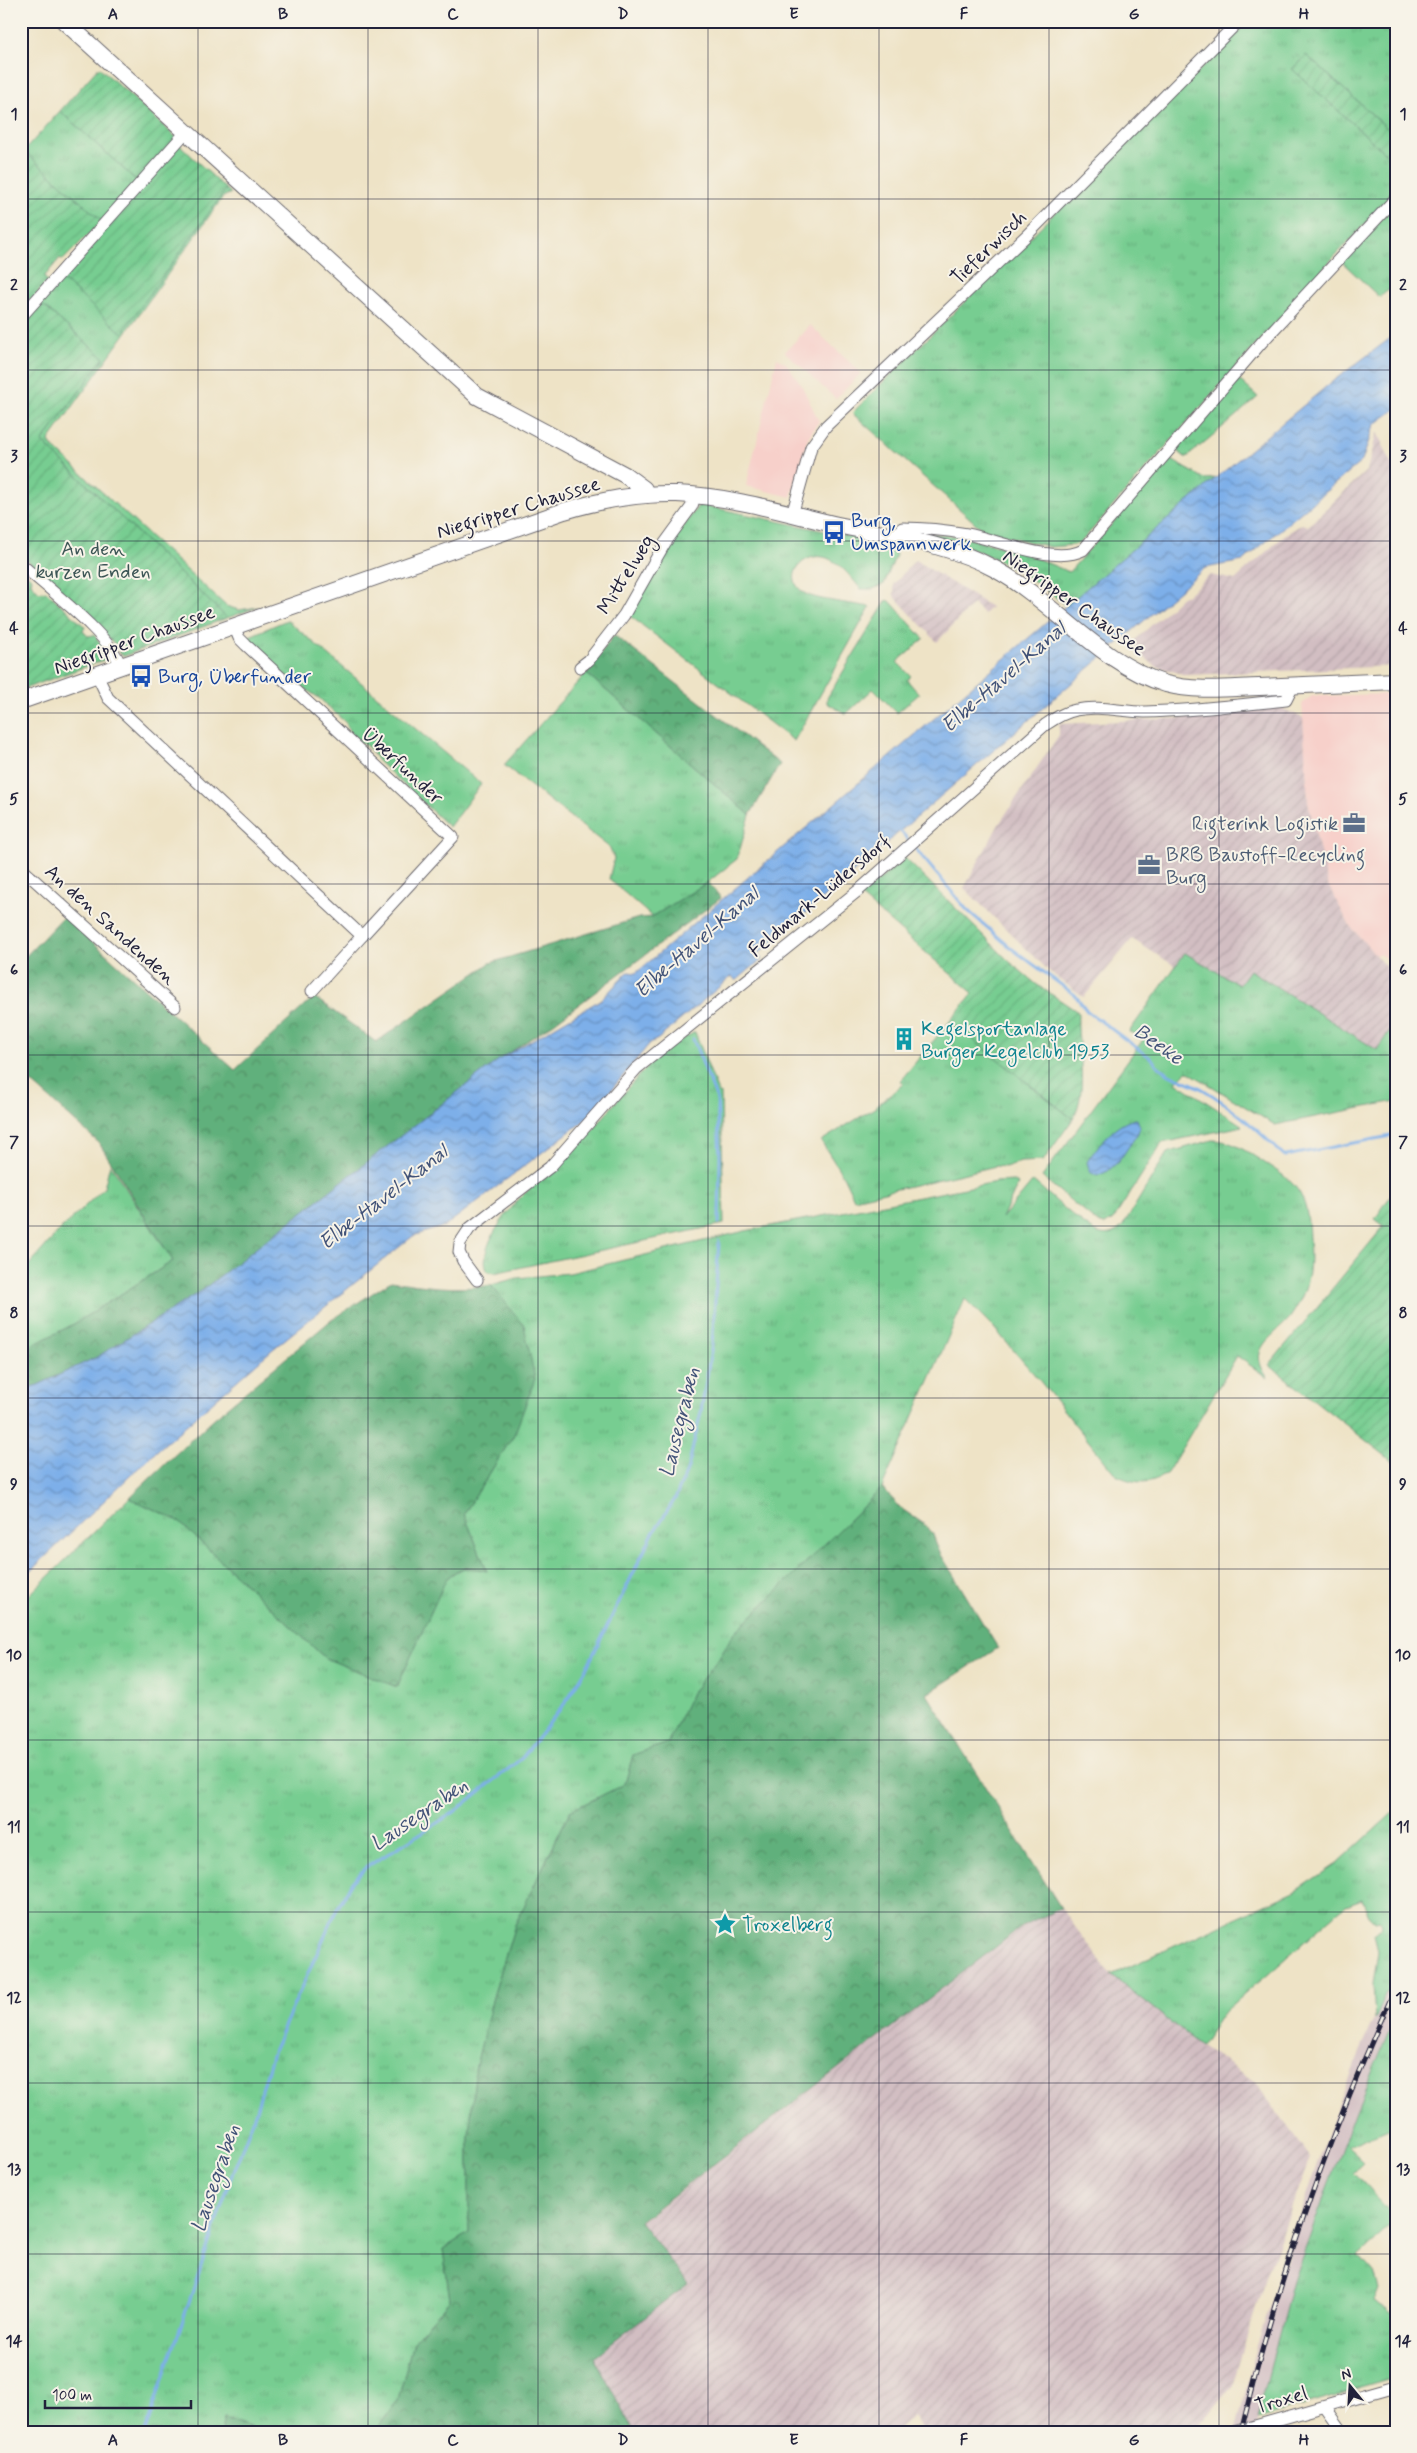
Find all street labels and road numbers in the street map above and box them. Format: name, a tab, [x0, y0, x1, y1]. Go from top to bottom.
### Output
street label: Tieferwisch	[945, 205, 1033, 291]
street label: Niegripper Chaussee	[433, 471, 604, 548]
street label: Mittelweg	[591, 530, 662, 621]
street label: Niegripper Chaussee	[996, 544, 1151, 665]
street label: Niegripper Chaussee	[50, 599, 220, 684]
street label: Überfunder	[355, 721, 449, 811]
street label: Feldmark-Lüdersdorf	[743, 828, 897, 964]
street label: An den Sandenden	[38, 859, 182, 992]
street label: Troxel	[1252, 2380, 1311, 2421]

